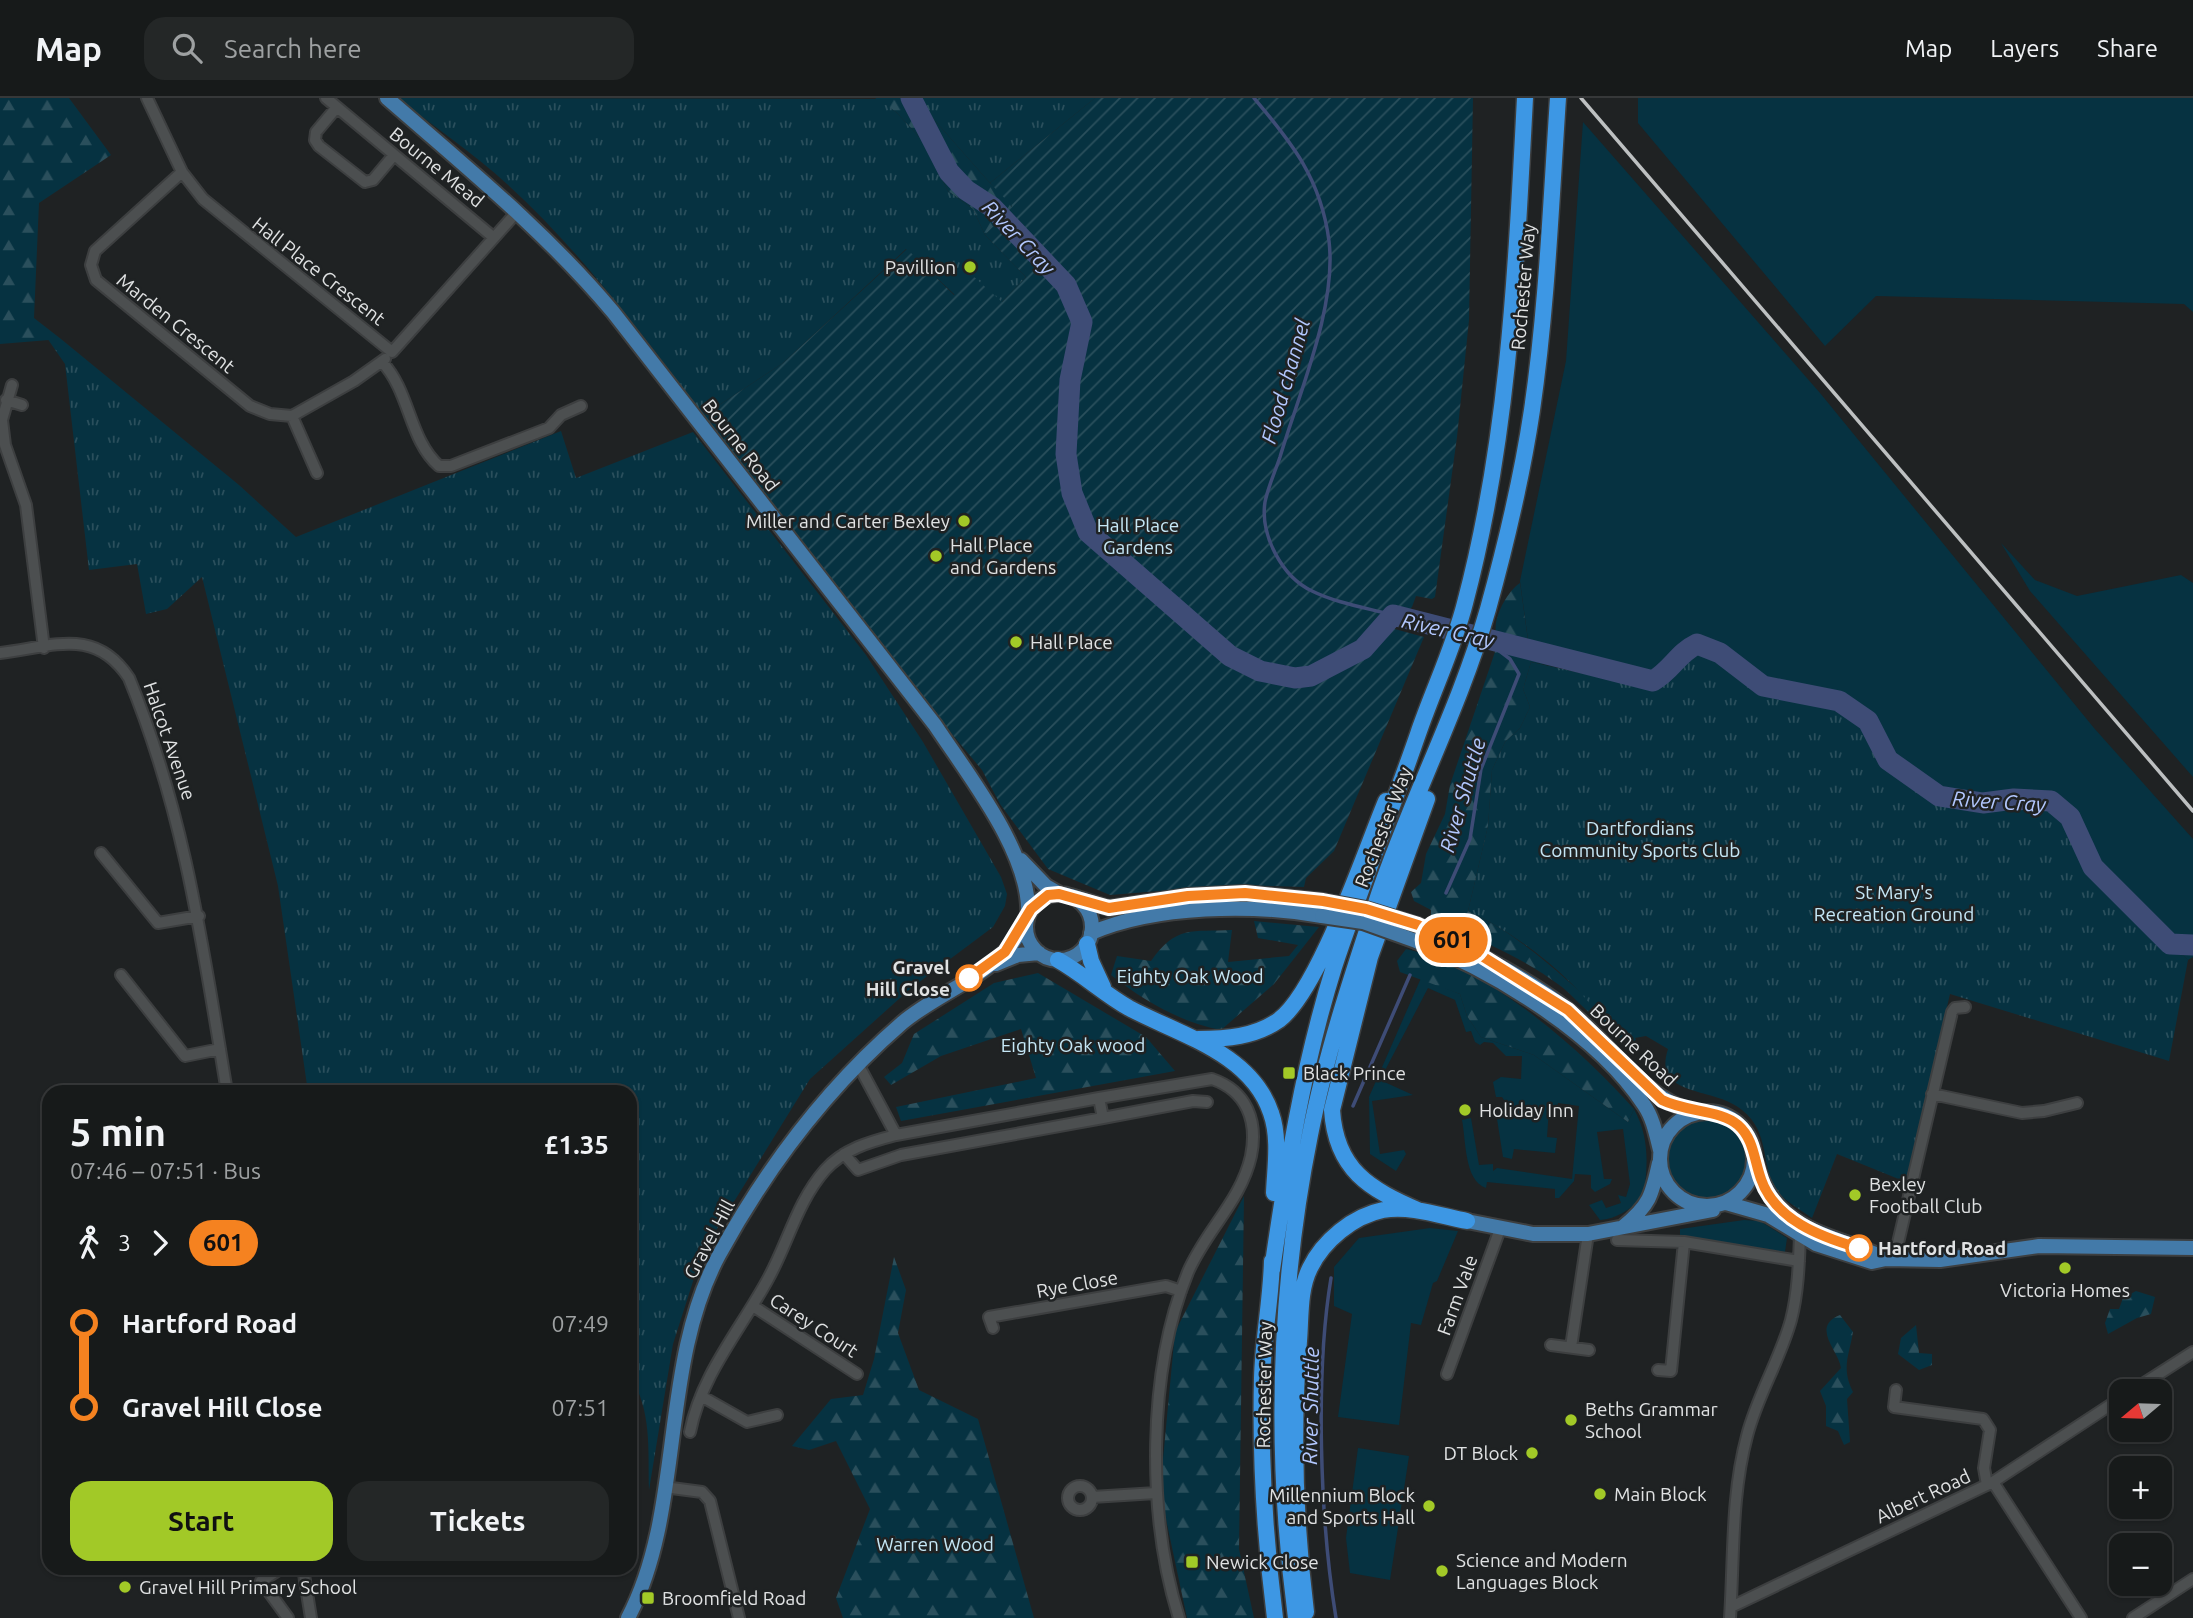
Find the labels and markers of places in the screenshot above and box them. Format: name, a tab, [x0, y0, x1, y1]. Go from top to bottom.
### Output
place label: Pavillion	[885, 256, 956, 278]
marker: Pavillion	[962, 259, 978, 275]
place label: Miller and Carter Bexley	[746, 510, 950, 532]
marker: Miller and Carter Bexley	[956, 513, 972, 529]
place label: Hall Place and Gardens	[950, 534, 1056, 578]
marker: Hall Place and Gardens	[928, 548, 944, 564]
place label: Hall Place	[1030, 631, 1113, 653]
marker: Hall Place	[1008, 634, 1024, 650]
place label: Gravel Hill Close	[866, 956, 950, 1000]
marker: Gravel Hill Close	[956, 965, 982, 991]
place label: Black Prince	[1303, 1062, 1406, 1084]
marker: Black Prince	[1281, 1065, 1297, 1081]
place label: Holiday Inn	[1479, 1099, 1574, 1121]
marker: Holiday Inn	[1457, 1102, 1473, 1118]
place label: Bexley Football Club	[1869, 1173, 1982, 1217]
marker: Bexley Football Club	[1847, 1187, 1863, 1203]
marker: Hartford Road	[1846, 1235, 1872, 1261]
place label: Hartford Road	[1878, 1237, 2006, 1259]
marker: Victoria Homes	[2057, 1260, 2073, 1276]
place label: Victoria Homes	[2000, 1279, 2130, 1301]
place label: Beths Grammar School	[1585, 1398, 1718, 1442]
marker: Beths Grammar School	[1563, 1412, 1579, 1428]
place label: DT Block	[1443, 1442, 1518, 1464]
marker: DT Block	[1524, 1445, 1540, 1461]
place label: Main Block	[1614, 1483, 1707, 1505]
place label: Millennium Block and Sports Hall	[1269, 1484, 1415, 1528]
marker: Main Block	[1592, 1486, 1608, 1502]
marker: Millennium Block and Sports Hall	[1421, 1498, 1437, 1514]
place label: Science and Modern Languages Block	[1456, 1549, 1628, 1593]
place label: Newick Close	[1206, 1551, 1319, 1573]
marker: Newick Close	[1184, 1554, 1200, 1570]
marker: Science and Modern Languages Block	[1434, 1563, 1450, 1579]
place label: Gravel Hill Primary School	[139, 1576, 357, 1598]
marker: Gravel Hill Primary School	[117, 1579, 133, 1595]
place label: Broomfield Road	[662, 1587, 806, 1609]
marker: Broomfield Road	[640, 1590, 656, 1606]

